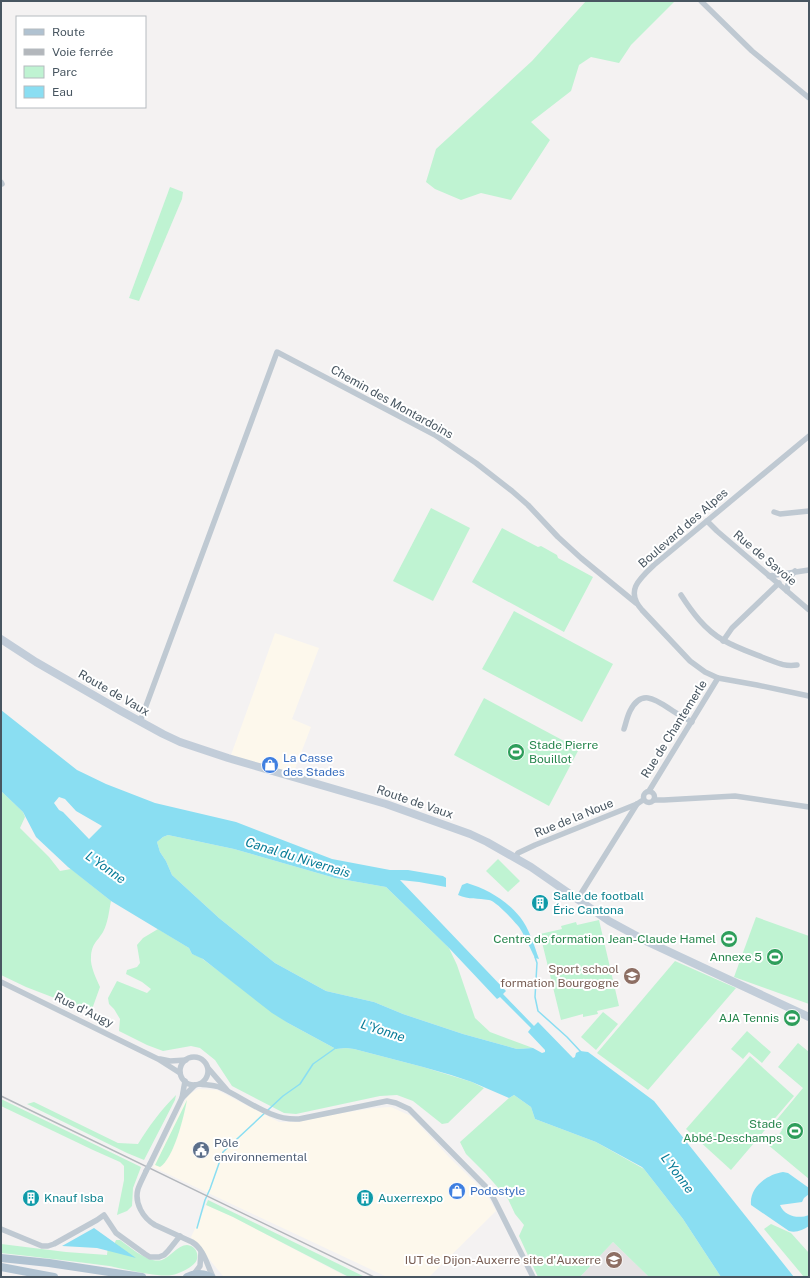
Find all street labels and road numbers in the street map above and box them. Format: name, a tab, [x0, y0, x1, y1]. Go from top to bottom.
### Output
street label: Chemin des Montardoins	[328, 362, 456, 442]
street label: Boulevard des Alpes	[635, 485, 731, 571]
street label: Rue de Savoie	[731, 528, 800, 589]
street label: Route de Vaux	[76, 667, 152, 719]
street label: Rue de Chantemerle	[638, 677, 710, 781]
street label: Route de Vaux	[375, 782, 455, 822]
street label: Rue de la Noue	[532, 796, 616, 840]
street label: Rue d'Augy	[52, 990, 116, 1031]

